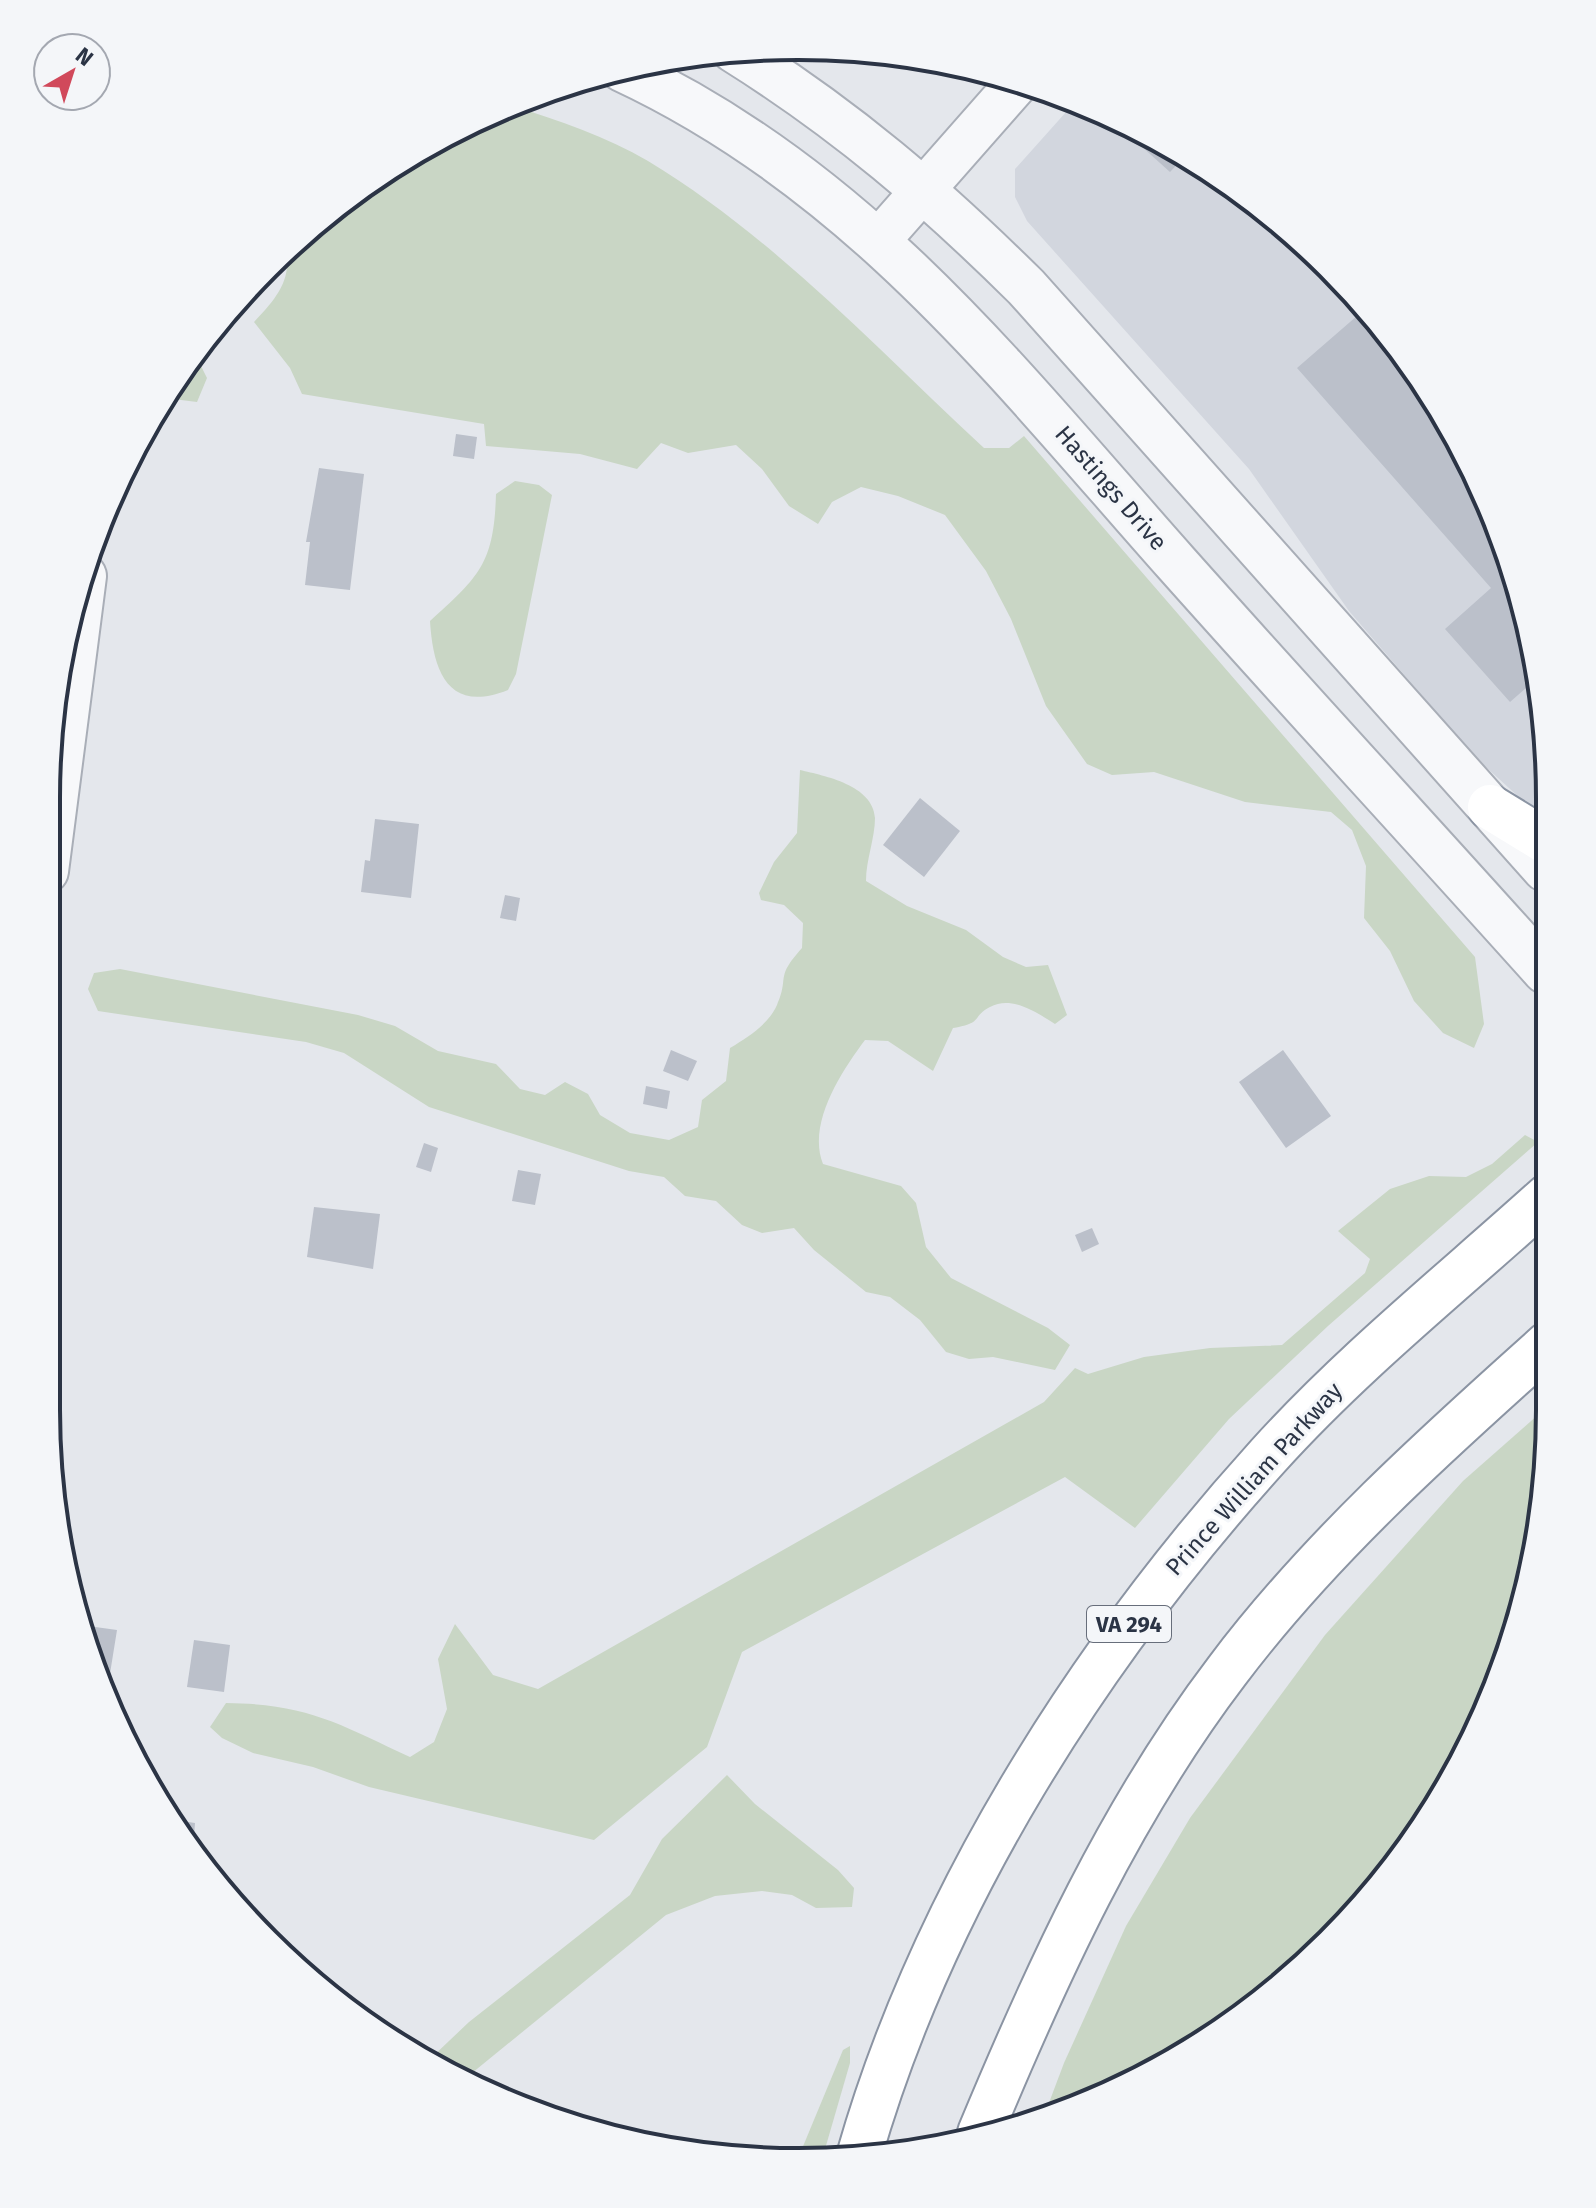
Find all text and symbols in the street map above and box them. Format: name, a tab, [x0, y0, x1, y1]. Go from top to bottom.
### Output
north arrow	[32, 32, 112, 112]
text: N	[70, 42, 98, 72]
street label: Hastings Drive	[1049, 420, 1173, 556]
street label: Prince William Parkway	[1160, 1377, 1348, 1581]
road number: VA 294	[1087, 1606, 1171, 1642]

